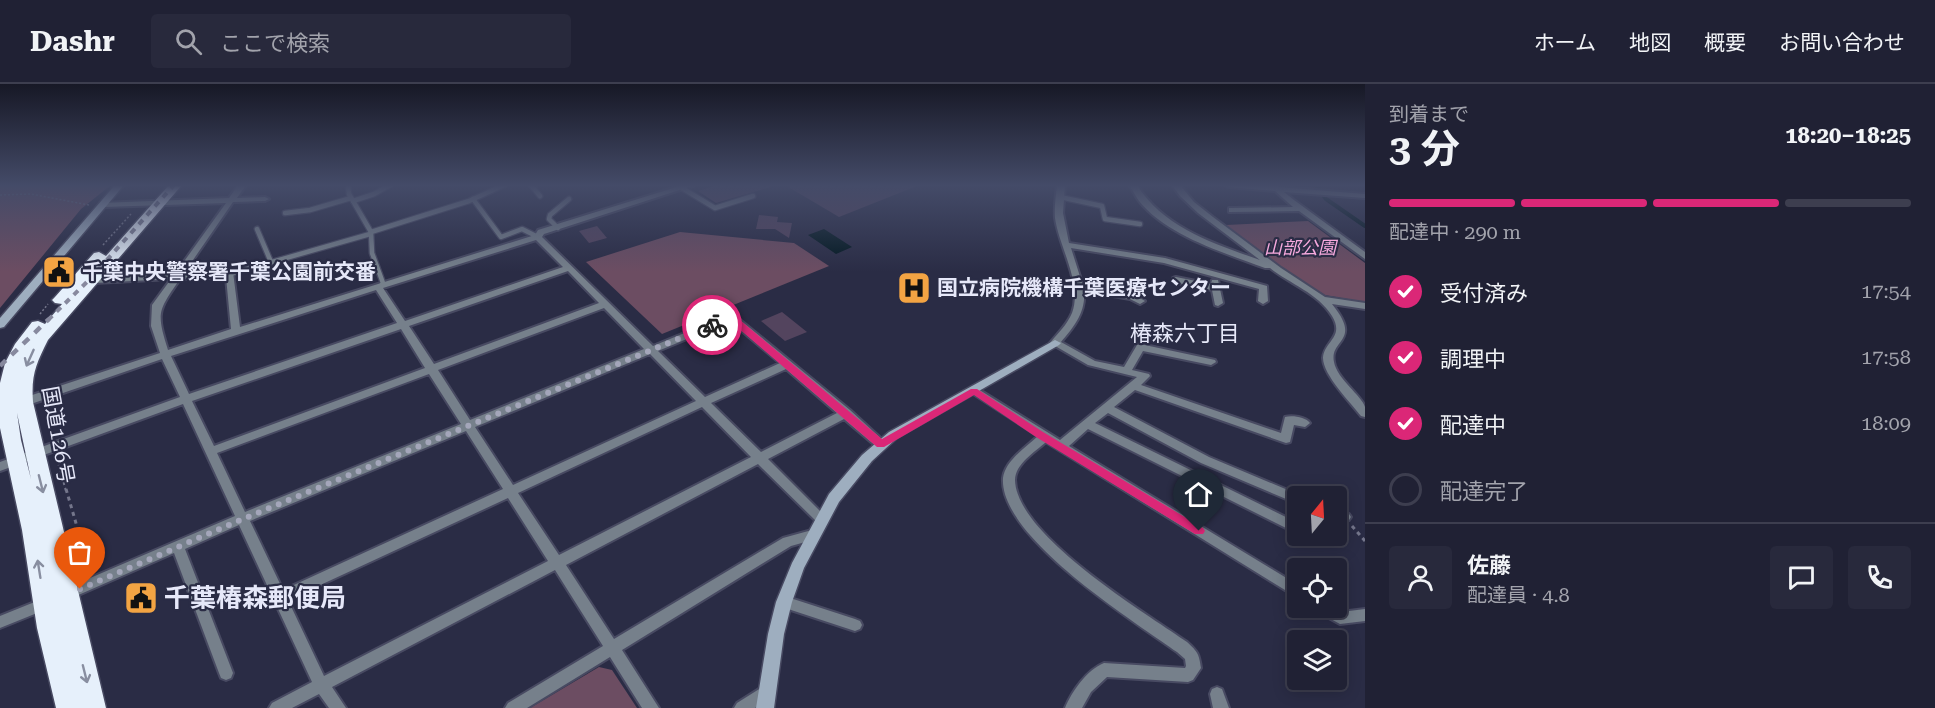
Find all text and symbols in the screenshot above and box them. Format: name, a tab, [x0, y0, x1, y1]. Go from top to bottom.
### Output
search box	[151, 14, 571, 68]
text: Dashr	[30, 25, 115, 58]
icon: search	[172, 25, 205, 58]
text: ここで検索	[220, 31, 330, 56]
text: ホーム	[1534, 31, 1596, 55]
text: 地図	[1629, 31, 1671, 55]
text: 概要	[1704, 31, 1746, 55]
text: お問い合わせ	[1779, 31, 1905, 55]
text: 到着まで	[1389, 102, 1469, 126]
text: 18:20–18:25	[1785, 123, 1911, 148]
text: 3 分	[1389, 126, 1460, 172]
text: 配達中 · 290 m	[1389, 220, 1521, 244]
park label: 山部公園	[1264, 237, 1339, 258]
public building icon: 千葉中央警察署千葉公園前交番	[41, 254, 77, 290]
place label: 千葉中央警察署千葉公園前交番	[82, 260, 376, 284]
hospital icon: 国立病院機構千葉医療センター	[896, 270, 932, 306]
icon: check	[1389, 275, 1422, 308]
place label: 国立病院機構千葉医療センター	[937, 276, 1231, 300]
text: 17:54	[1861, 279, 1911, 303]
text: 受付済み	[1440, 281, 1528, 306]
courier	[682, 295, 742, 355]
icon: bike	[696, 309, 729, 342]
district label: 椿森六丁目	[1130, 321, 1240, 346]
icon: check	[1389, 341, 1422, 374]
text: 17:58	[1861, 345, 1911, 369]
text: 調理中	[1440, 347, 1506, 372]
one-way arrow	[24, 348, 35, 366]
street label: 国道126号	[38, 385, 78, 485]
icon: check	[1389, 407, 1422, 440]
text: 18:09	[1861, 411, 1911, 435]
text: 配達中	[1440, 413, 1506, 438]
pin	[1173, 469, 1224, 531]
one-way arrow	[36, 474, 48, 493]
icon: home	[1182, 478, 1215, 511]
text: 配達完了	[1440, 479, 1528, 504]
north arrow	[1287, 486, 1347, 546]
map controls	[1287, 486, 1347, 690]
pin	[54, 527, 105, 589]
icon: bag	[63, 536, 96, 569]
button: person	[1389, 546, 1452, 609]
button: chat	[1770, 546, 1833, 609]
button: phone	[1848, 546, 1911, 609]
text: 佐藤	[1467, 553, 1511, 578]
button: locate	[1287, 558, 1347, 618]
one-way arrow	[33, 559, 44, 579]
public building icon: 千葉椿森郵便局	[123, 580, 159, 616]
place label: 千葉椿森郵便局	[164, 583, 346, 613]
text: 配達員 · 4.8	[1467, 583, 1570, 607]
button: layers	[1287, 630, 1347, 690]
one-way arrow	[80, 664, 92, 683]

